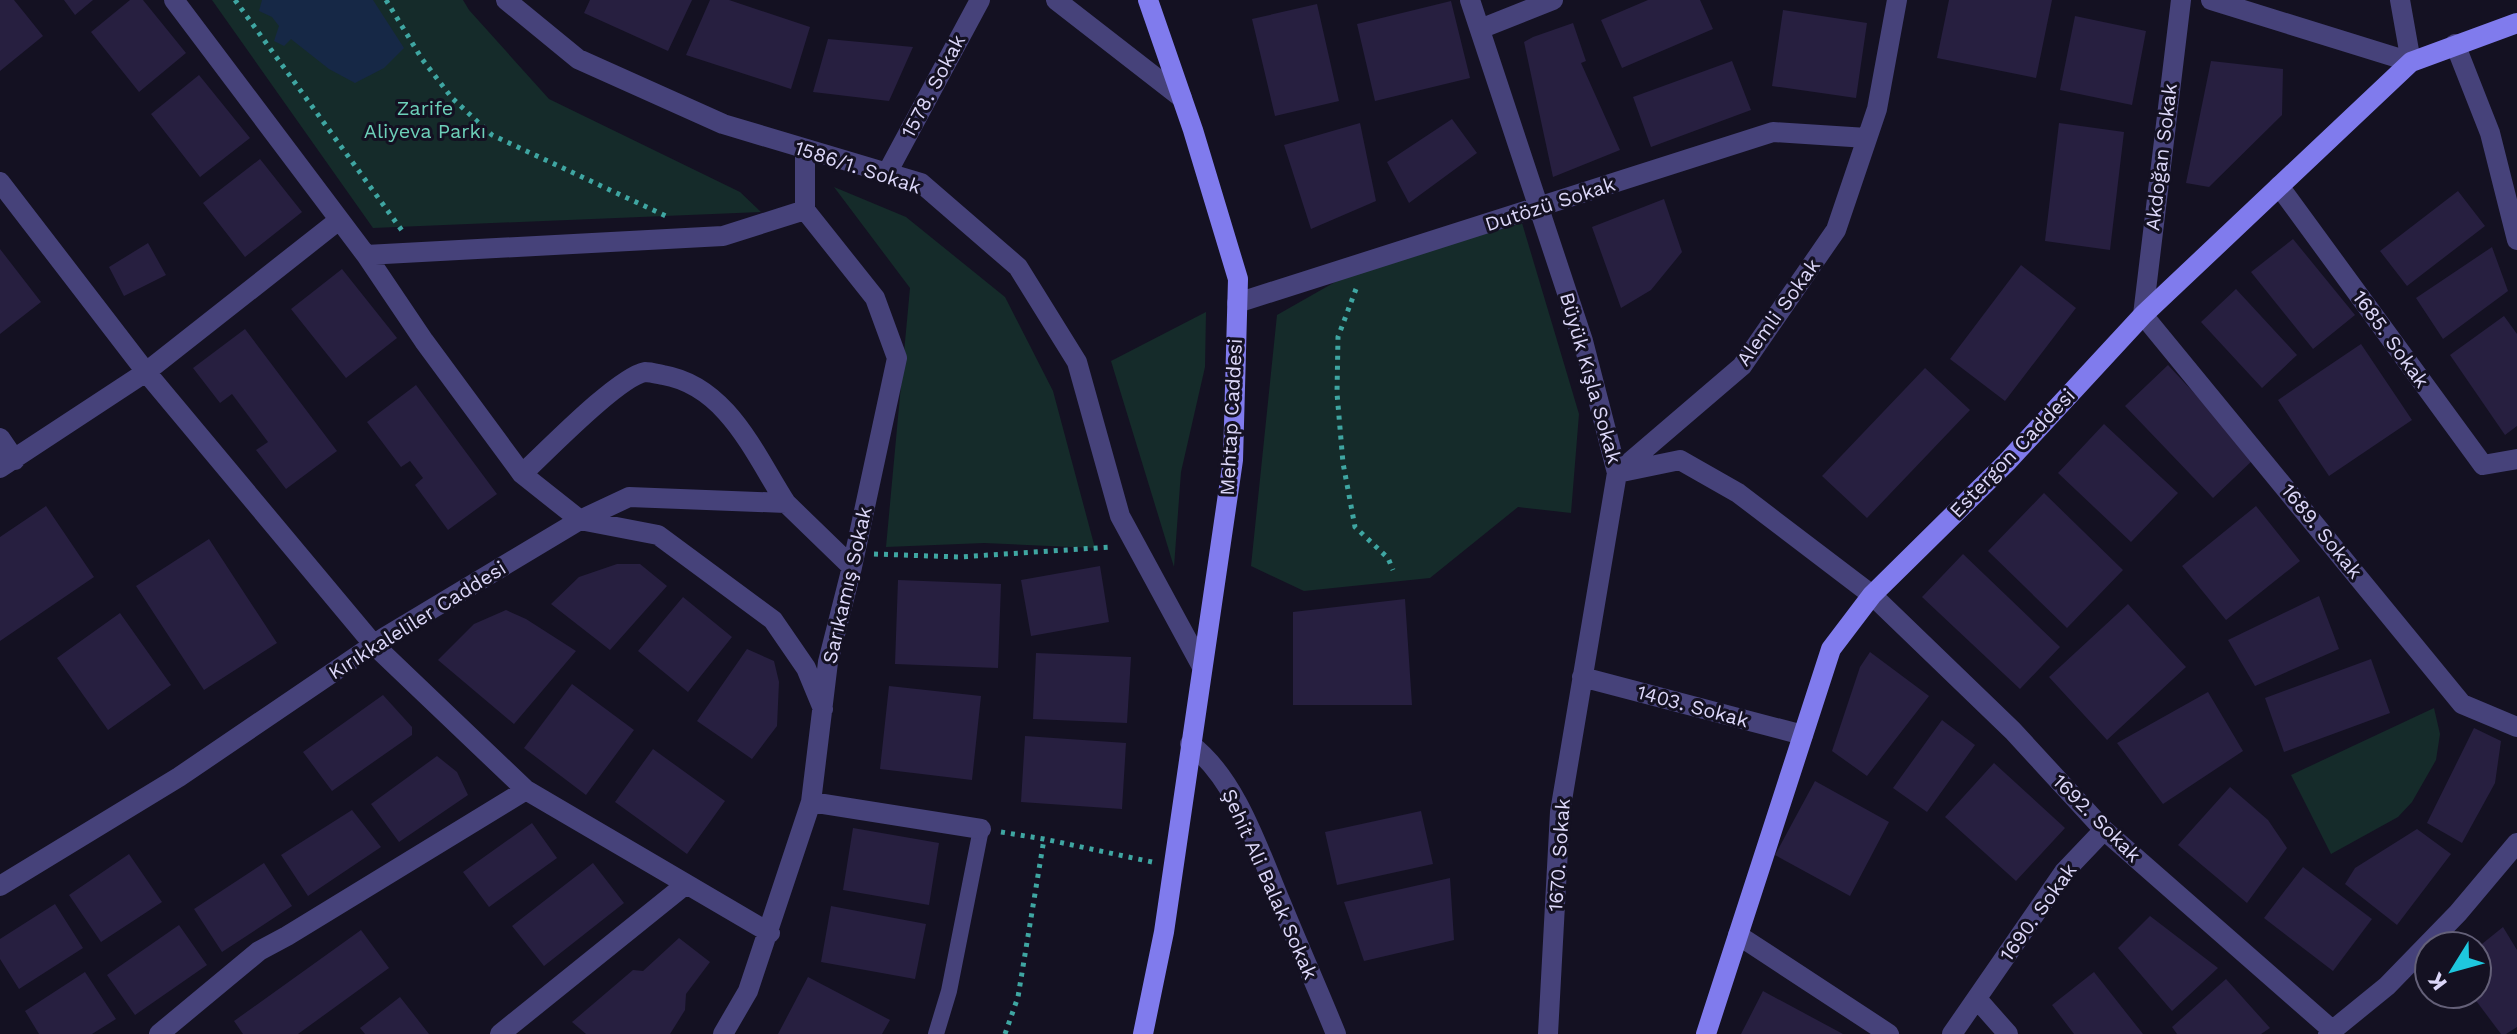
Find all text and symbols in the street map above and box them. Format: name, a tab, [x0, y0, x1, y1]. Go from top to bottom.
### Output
street label: 1578. Sokak	[896, 30, 970, 142]
street label: Akdoğan Sokak	[2140, 82, 2182, 232]
park label: Zarife Aliyeva Parkı	[364, 96, 486, 143]
street label: 1586/1. Sokak	[792, 135, 924, 199]
street label: Dutözü Sokak	[1482, 172, 1618, 236]
street label: Alemli Sokak	[1731, 254, 1825, 370]
street label: 1685. Sokak	[2348, 286, 2434, 392]
street label: Büyük Kışla Sokak	[1555, 290, 1627, 466]
street label: Mehtap Caddesi	[1215, 338, 1247, 496]
street label: Estergon Caddesi	[1944, 383, 2080, 523]
street label: 1689. Sokak	[2276, 479, 2368, 583]
street label: Sarıkamış Sokak	[817, 504, 877, 666]
street label: Kırıkkaleliler Caddesi	[324, 556, 510, 684]
street label: 1403. Sokak	[1635, 680, 1751, 732]
street label: 1692. Sokak	[2048, 769, 2146, 867]
street label: Şehit Ali Balak Sokak	[1217, 785, 1323, 983]
street label: 1670. Sokak	[1543, 798, 1575, 912]
street label: 1690. Sokak	[1994, 858, 2082, 966]
north arrow	[2413, 930, 2493, 1010]
text: K	[2422, 968, 2452, 995]

